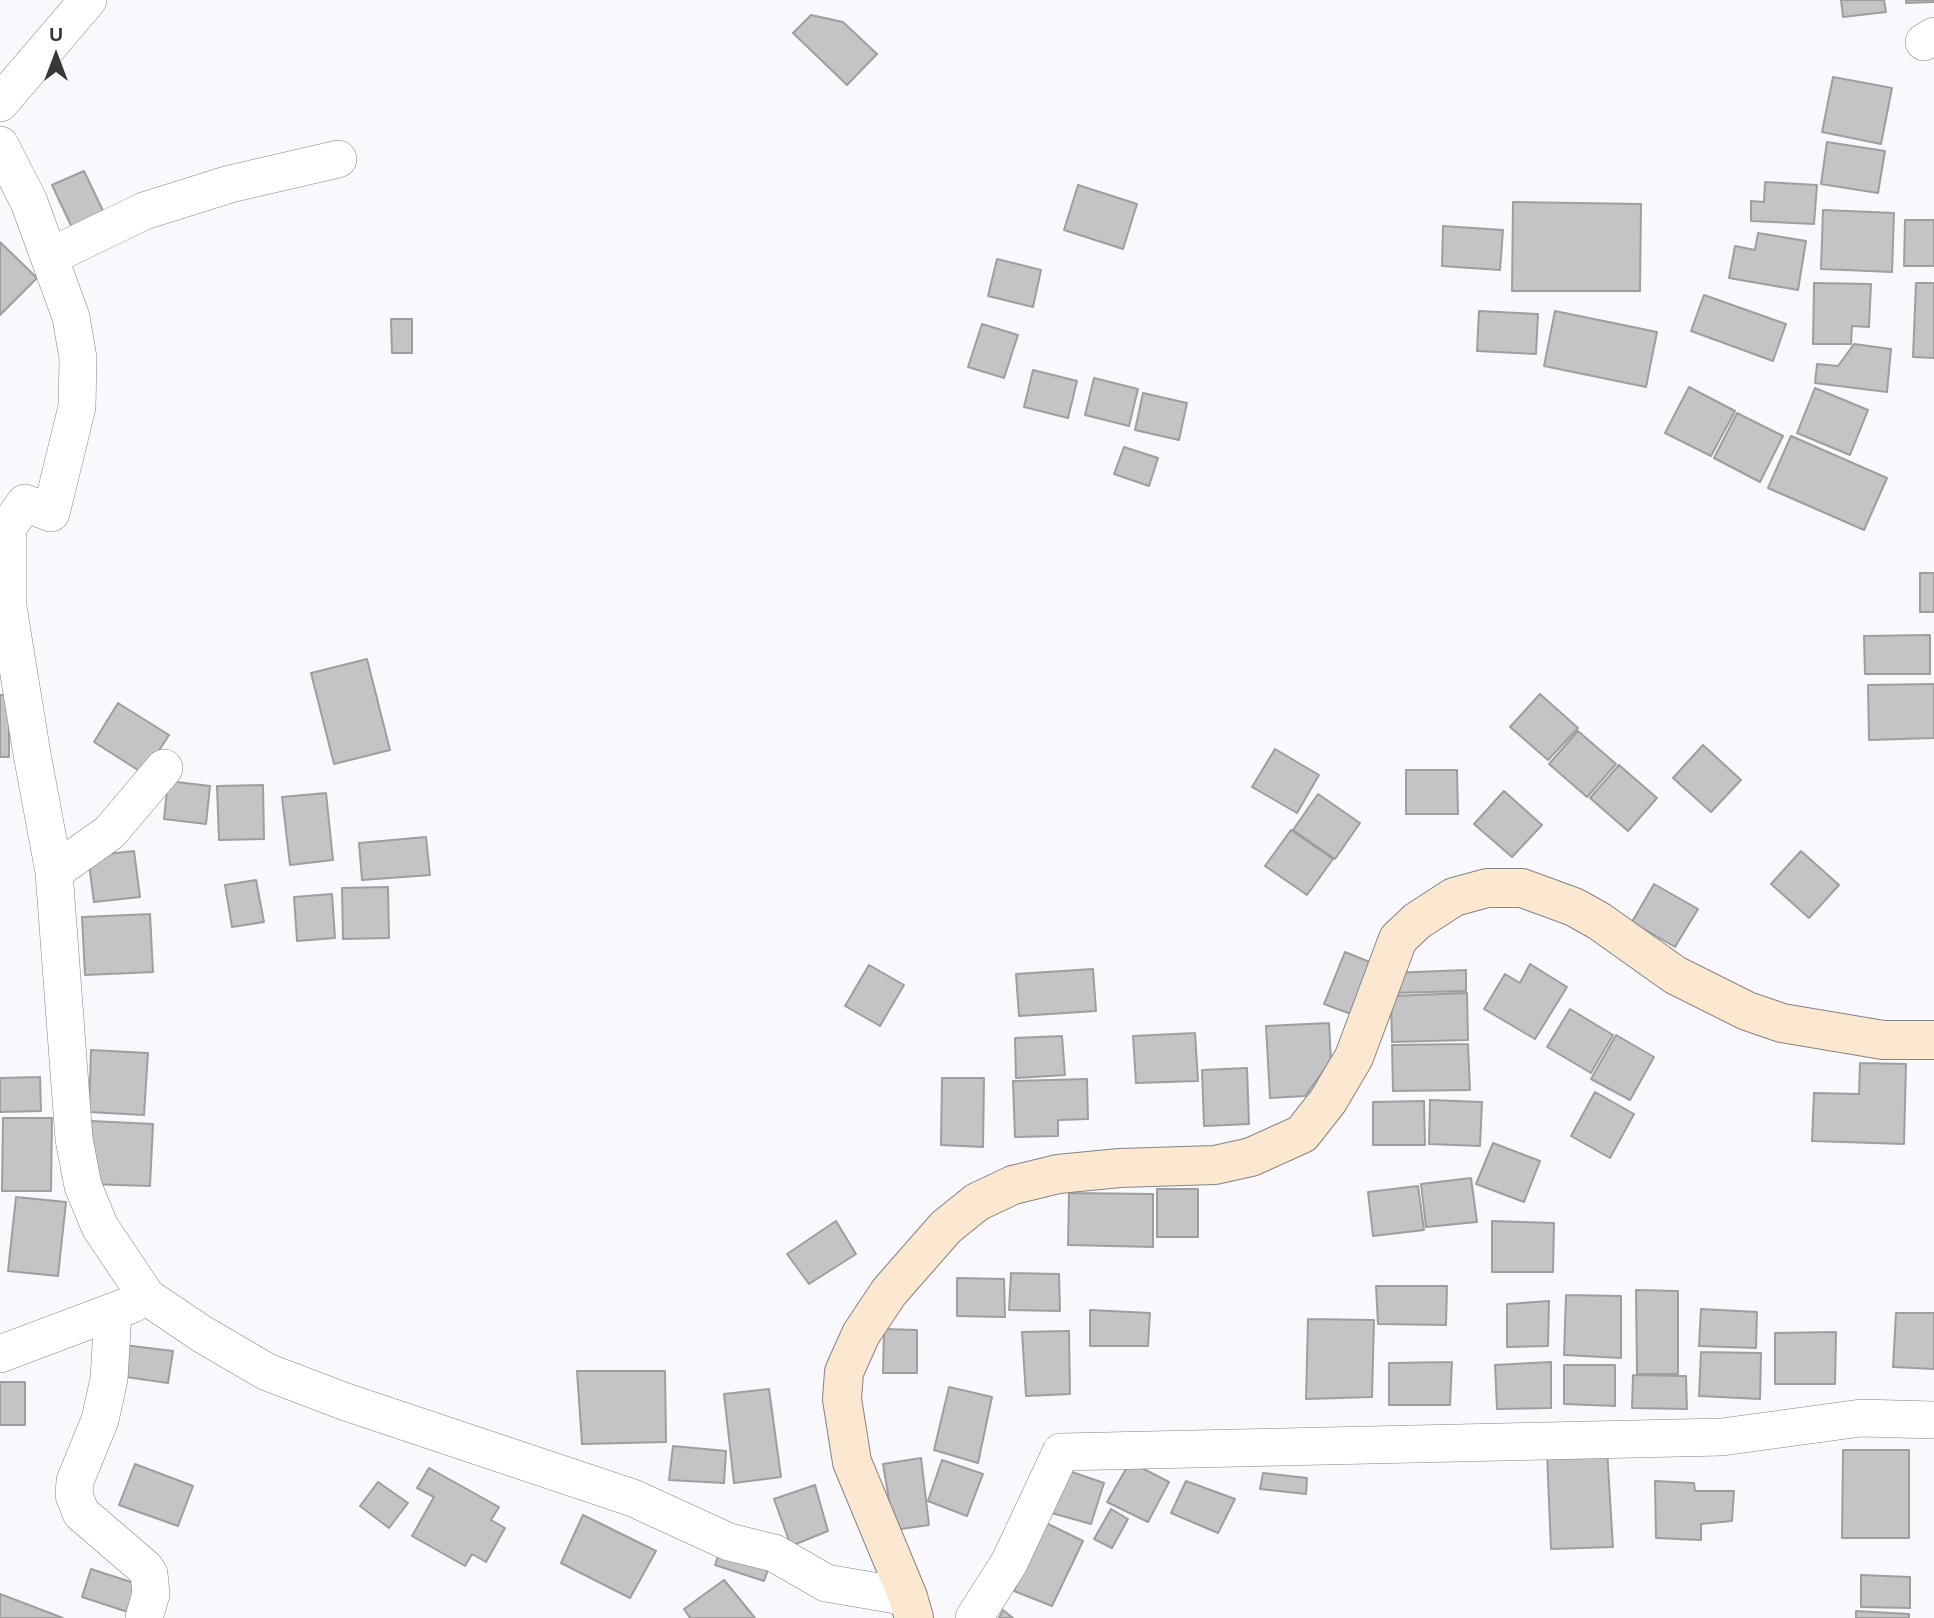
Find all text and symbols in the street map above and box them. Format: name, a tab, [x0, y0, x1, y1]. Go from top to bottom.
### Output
north arrow	[21, 21, 91, 91]
text: U	[49, 24, 63, 45]

